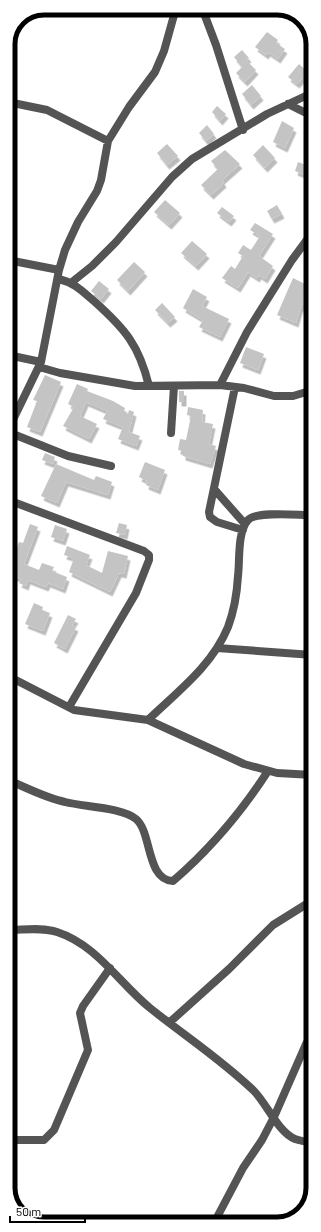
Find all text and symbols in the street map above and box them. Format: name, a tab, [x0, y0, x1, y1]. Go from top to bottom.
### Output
scale bar	[10, 1198, 85, 1224]
text: 50 m	[16, 1204, 41, 1218]

